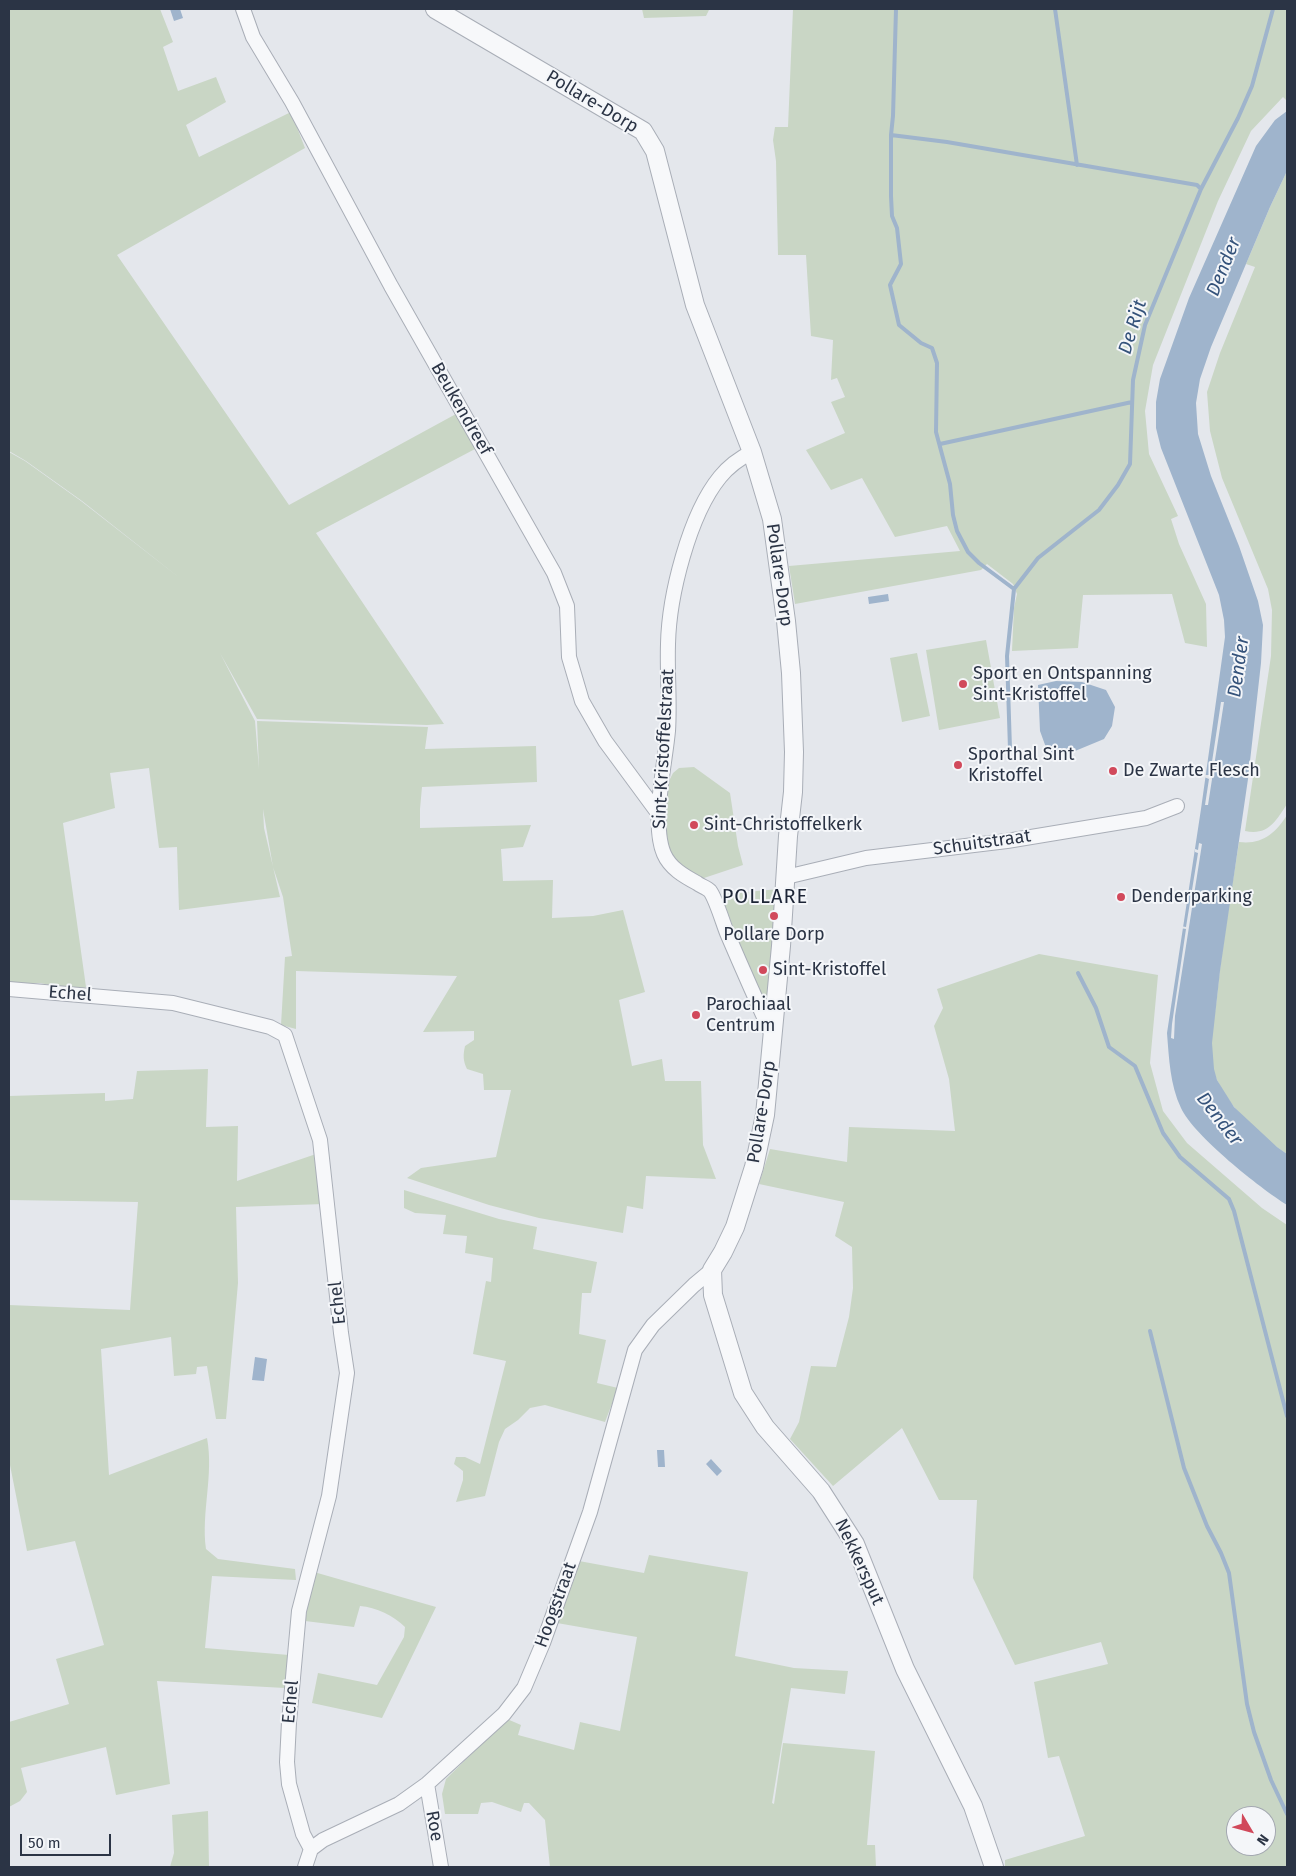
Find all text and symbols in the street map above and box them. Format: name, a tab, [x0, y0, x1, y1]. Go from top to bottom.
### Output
street label: Pollare-Dorp	[542, 66, 642, 138]
water label: Dender	[1202, 234, 1246, 300]
water label: De Rijt	[1114, 297, 1152, 357]
street label: Beukendreef	[426, 359, 496, 459]
street label: Pollare-Dorp	[761, 522, 797, 628]
water label: Dender	[1223, 635, 1255, 699]
place label: Sport en Ontspanning Sint-Kristoffel	[973, 663, 1152, 706]
street label: Sint-Kristoffelstraat	[649, 668, 679, 830]
marker: Sport en Ontspanning Sint-Kristoffel	[957, 678, 969, 690]
place label: Sporthal Sint Kristoffel	[968, 744, 1075, 786]
marker: Sporthal Sint Kristoffel	[952, 759, 964, 771]
place label: De Zwarte Flesch	[1123, 760, 1260, 782]
marker: De Zwarte Flesch	[1107, 765, 1119, 777]
place label: Sint-Christoffelkerk	[704, 814, 862, 836]
marker: Sint-Christoffelkerk	[688, 819, 700, 831]
street label: Schuitstraat	[932, 825, 1032, 861]
district label: POLLARE	[721, 885, 809, 909]
place label: Denderparking	[1131, 886, 1252, 908]
marker: Denderparking	[1115, 891, 1127, 903]
marker: Pollare Dorp	[768, 910, 780, 922]
place label: Pollare Dorp	[723, 924, 825, 946]
place label: Sint-Kristoffel	[773, 959, 886, 981]
marker: Sint-Kristoffel	[757, 964, 769, 976]
street label: Echel	[48, 982, 92, 1006]
place label: Parochiaal Centrum	[706, 994, 791, 1036]
marker: Parochiaal Centrum	[690, 1009, 702, 1021]
street label: Pollare-Dorp	[743, 1059, 781, 1165]
water label: Dender	[1191, 1088, 1247, 1150]
street label: Echel	[325, 1280, 351, 1326]
street label: Nekkersput	[830, 1515, 888, 1609]
street label: Hoogstraat	[531, 1559, 581, 1651]
street label: Echel	[278, 1679, 304, 1725]
north arrow	[1226, 1806, 1276, 1856]
street label: Roe	[421, 1809, 447, 1843]
scale bar	[22, 1824, 114, 1856]
text: N	[1253, 1831, 1272, 1849]
text: 50 m	[28, 1834, 61, 1852]

